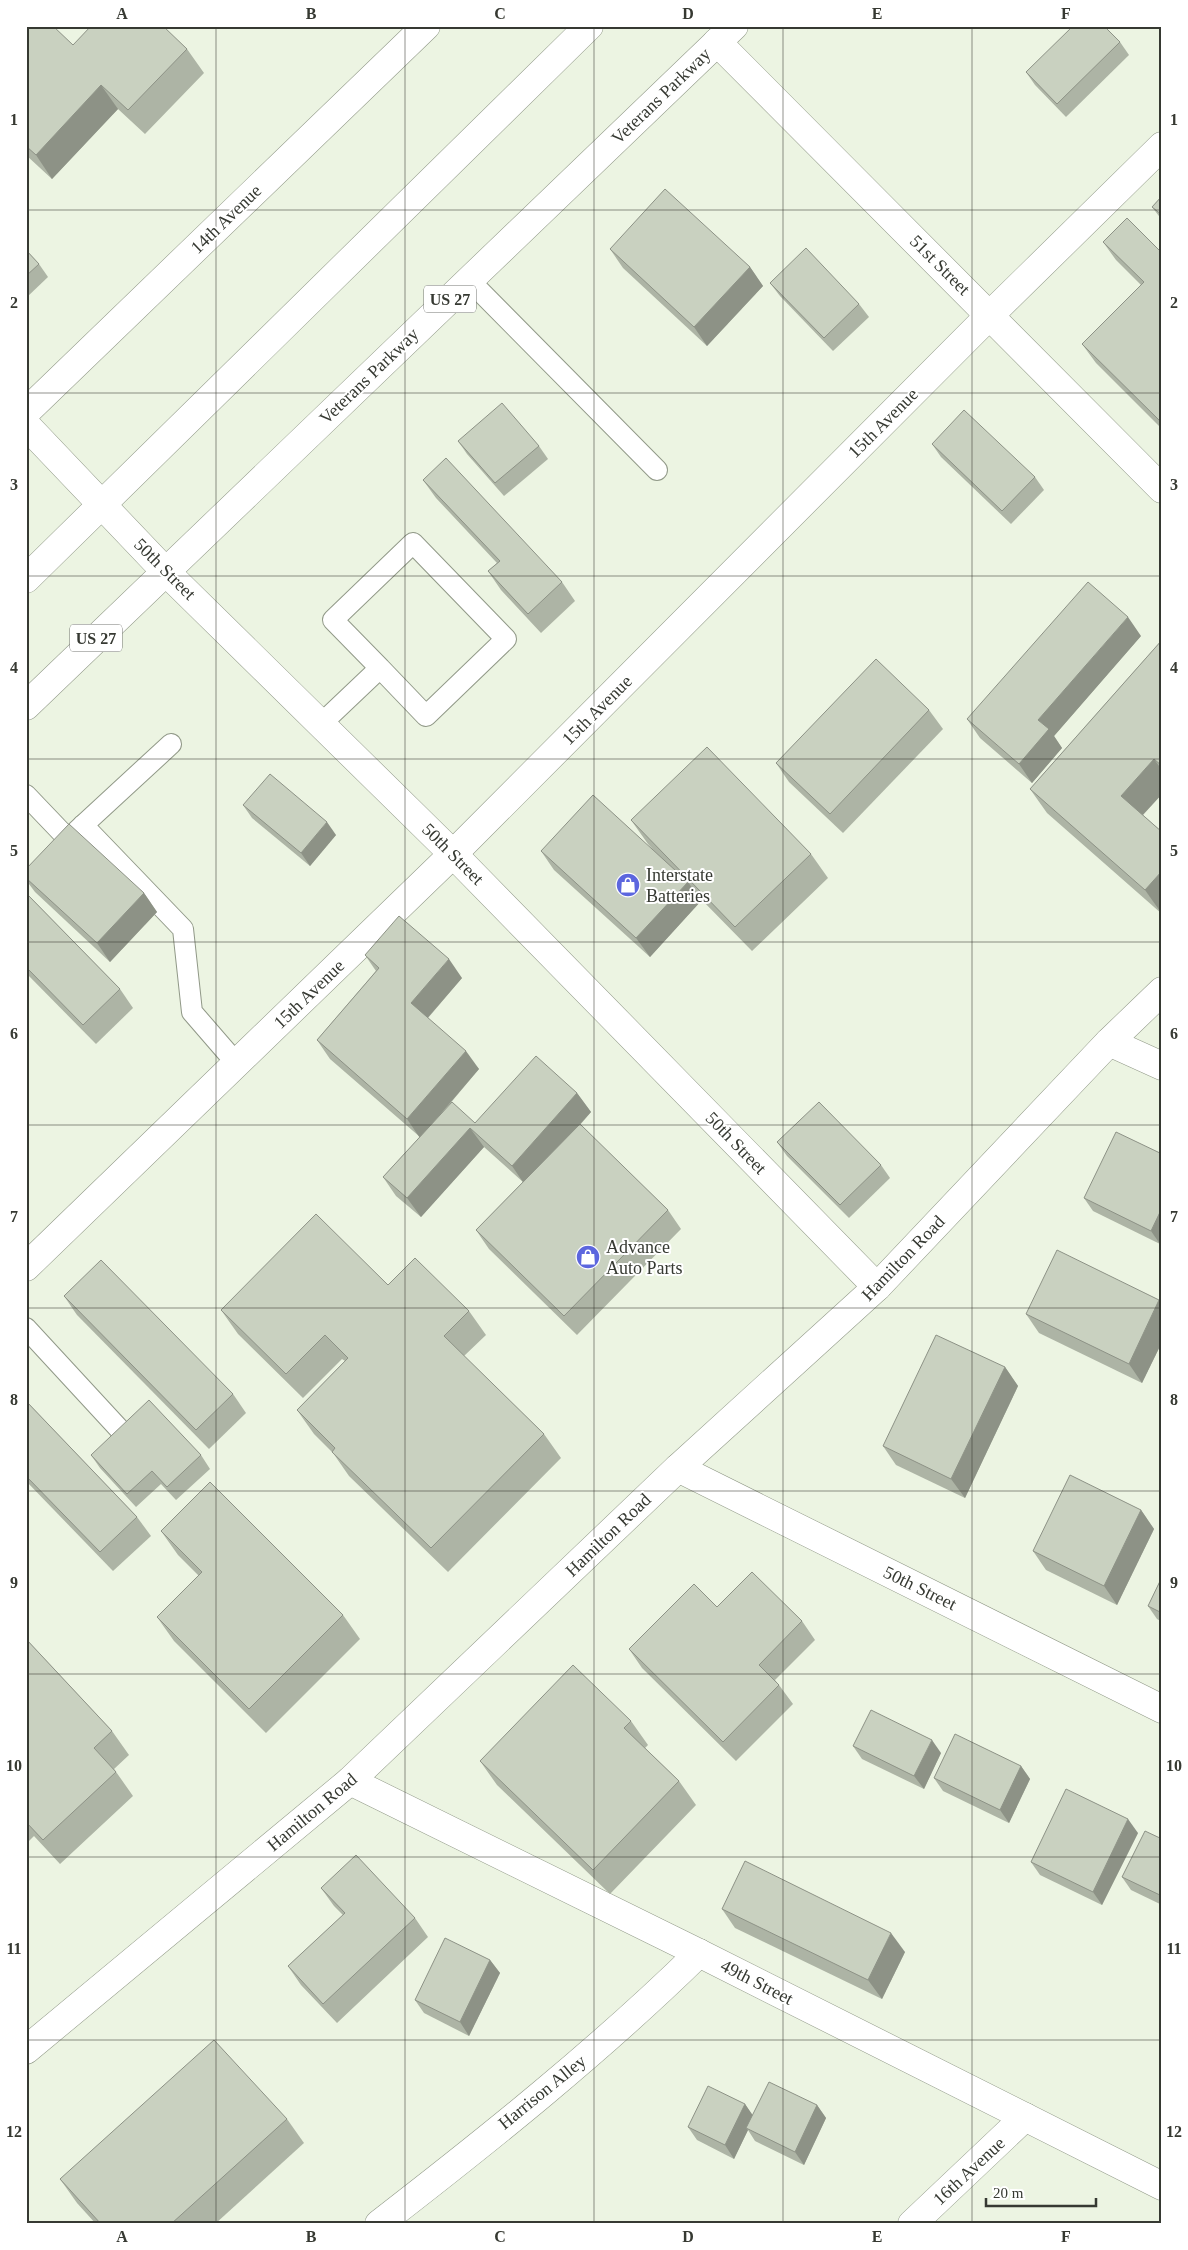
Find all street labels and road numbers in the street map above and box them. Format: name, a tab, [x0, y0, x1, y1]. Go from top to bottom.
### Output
street label: Veterans Parkway	[607, 44, 715, 148]
street label: 14th Avenue	[187, 180, 265, 258]
street label: 51st Street	[906, 231, 974, 299]
road number: US 27	[424, 286, 476, 312]
street label: Veterans Parkway	[315, 324, 423, 428]
street label: 15th Avenue	[844, 384, 922, 462]
street label: 50th Street	[130, 534, 200, 604]
road number: US 27	[70, 624, 122, 651]
street label: 15th Avenue	[558, 671, 636, 749]
street label: 50th Street	[418, 819, 488, 889]
street label: 15th Avenue	[270, 955, 348, 1033]
street label: 50th Street	[702, 1108, 770, 1178]
street label: Hamilton Road	[857, 1211, 949, 1305]
street label: Hamilton Road	[561, 1489, 655, 1581]
street label: 50th Street	[880, 1562, 960, 1614]
street label: Hamilton Road	[263, 1769, 361, 1855]
street label: 49th Street	[717, 1955, 797, 2009]
street label: Harrison Alley	[494, 2051, 590, 2133]
street label: 16th Avenue	[929, 2133, 1009, 2209]

